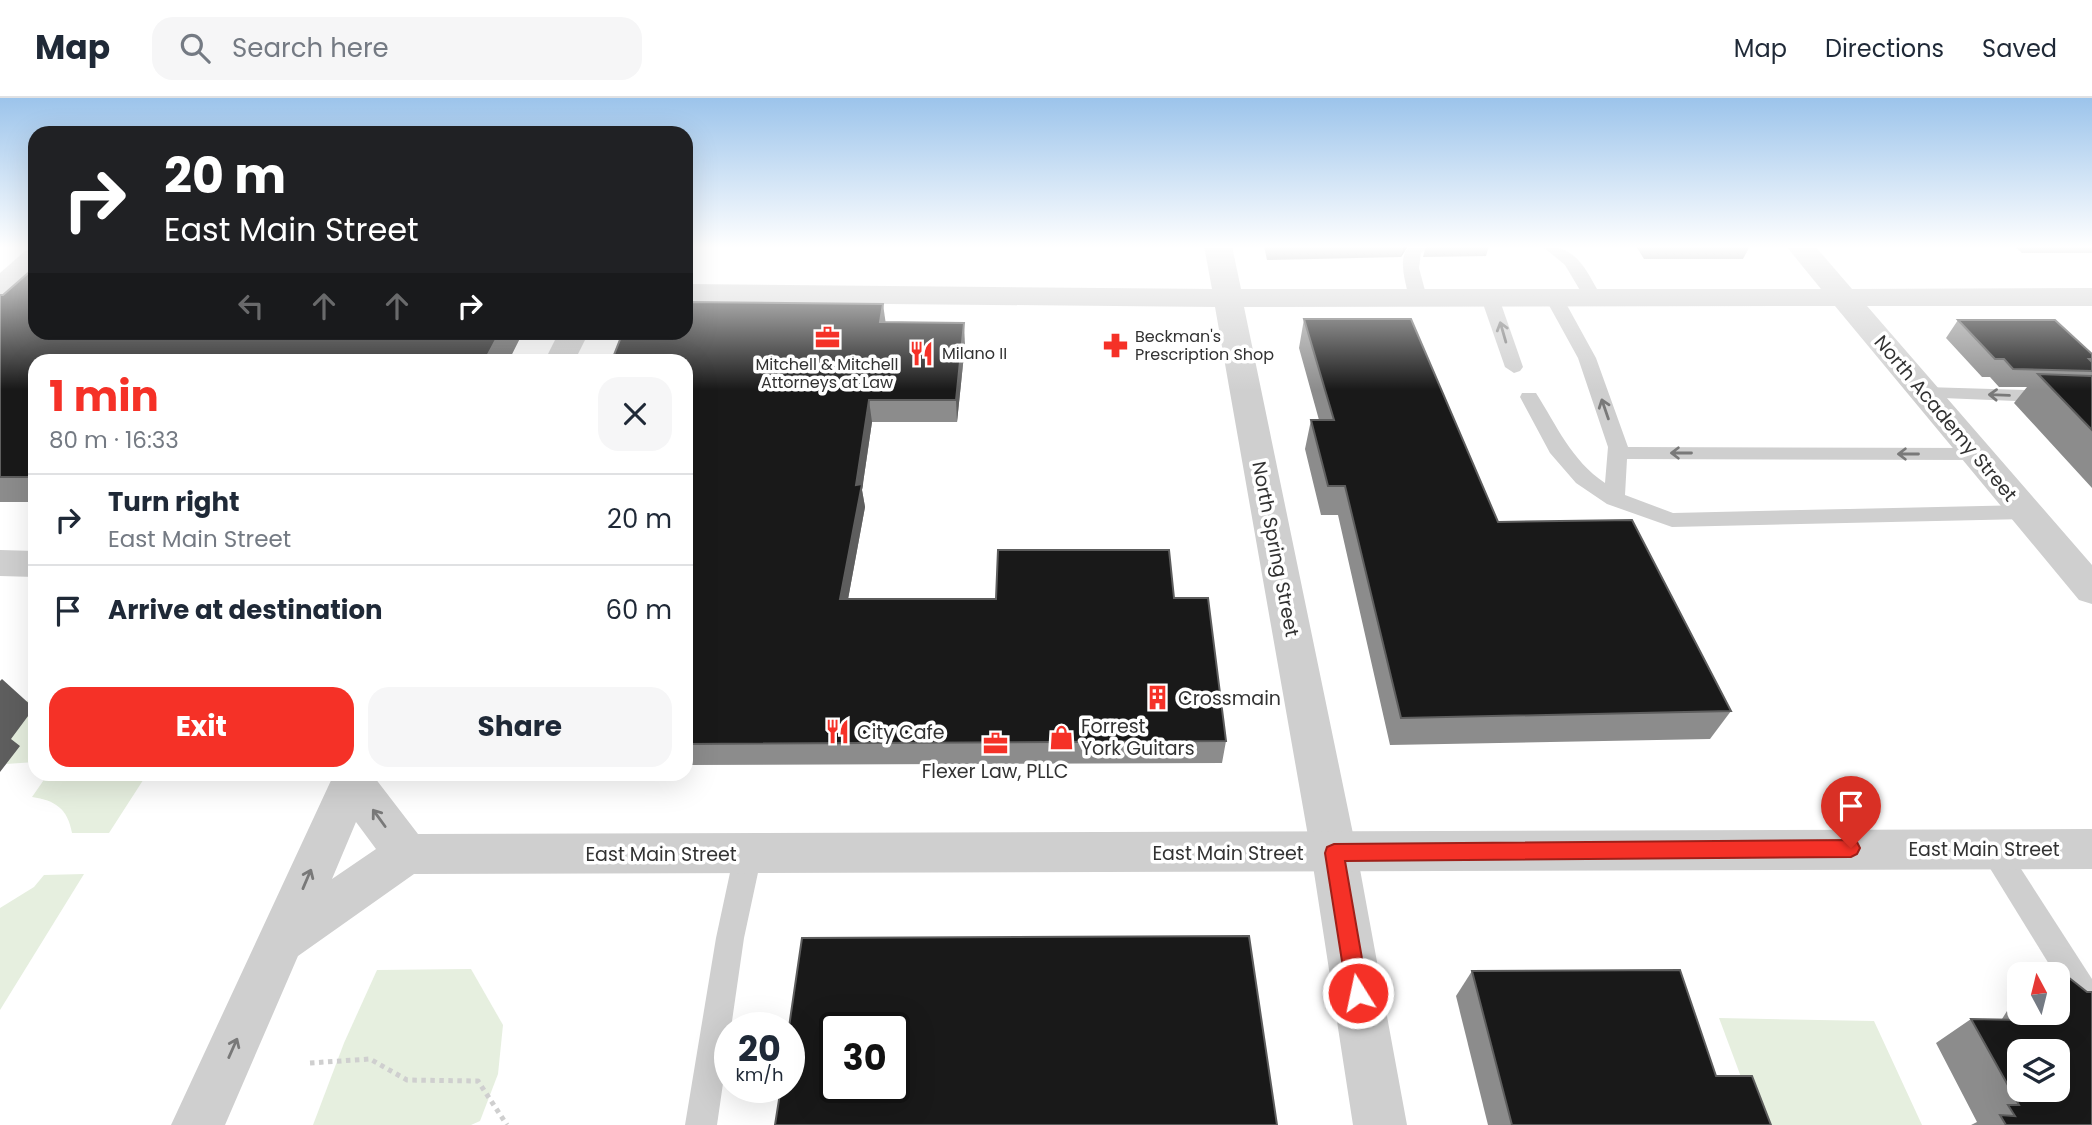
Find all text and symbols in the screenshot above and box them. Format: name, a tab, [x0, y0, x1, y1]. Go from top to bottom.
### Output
search box	[152, 17, 642, 80]
text: Map	[35, 24, 110, 71]
icon: search	[176, 29, 214, 67]
text: Search here	[232, 30, 389, 66]
text: Map	[1734, 32, 1787, 65]
text: Directions	[1825, 32, 1944, 65]
text: Saved	[1982, 32, 2057, 65]
text: 20 m	[164, 142, 286, 210]
icon: right	[49, 154, 140, 245]
text: East Main Street	[164, 207, 419, 252]
icon: left	[232, 287, 270, 325]
icon: ahead	[305, 287, 343, 325]
icon: ahead	[378, 287, 416, 325]
icon: right	[451, 287, 489, 325]
one-way arrow	[1496, 321, 1509, 343]
office icon: Mitchell & Mitchell Attorneys at Law	[813, 324, 841, 352]
place label: Beckman's Prescription Shop	[1135, 325, 1274, 366]
street label: North Academy Street	[1868, 329, 2023, 507]
pharmacy icon: Beckman's Prescription Shop	[1101, 331, 1129, 359]
restaurant icon: Milano II	[908, 339, 936, 367]
place label: Milano II	[942, 342, 1007, 365]
place label: Mitchell & Mitchell Attorneys at Law	[756, 353, 898, 394]
text: 1 min	[49, 367, 159, 426]
button: close	[598, 377, 672, 451]
one-way arrow	[1988, 389, 2011, 402]
one-way arrow	[1598, 398, 1611, 420]
text: 80 m · 16:33	[49, 424, 179, 456]
one-way arrow	[1670, 446, 1693, 460]
one-way arrow	[1897, 447, 1920, 461]
street label: North Spring Street	[1245, 459, 1306, 639]
text: Turn right	[108, 484, 240, 520]
icon: right	[49, 501, 87, 539]
text: 20 m	[607, 501, 672, 537]
text: East Main Street	[108, 523, 291, 555]
icon: arrive	[49, 592, 87, 630]
text: Arrive at destination	[108, 592, 383, 628]
text: 60 m	[605, 592, 672, 628]
building icon: Crossmain	[1144, 684, 1172, 712]
place label: Crossmain	[1178, 685, 1281, 712]
button: Exit	[49, 687, 354, 767]
button: Share	[368, 687, 672, 767]
place label: Forrest York Guitars	[1081, 713, 1195, 762]
restaurant icon: City Cafe	[823, 718, 851, 746]
place label: City Cafe	[857, 719, 945, 746]
shop icon: Forrest York Guitars	[1047, 723, 1075, 751]
office icon: Flexer Law, PLLC	[981, 729, 1009, 757]
place label: Flexer Law, PLLC	[922, 758, 1068, 785]
pin	[1821, 776, 1881, 848]
icon: arrive	[1832, 787, 1870, 825]
one-way arrow	[372, 809, 386, 828]
street label: East Main Street	[1908, 836, 2060, 863]
street label: East Main Street	[1152, 840, 1304, 867]
street label: East Main Street	[585, 841, 737, 868]
one-way arrow	[301, 868, 314, 890]
position arrow	[1321, 956, 1395, 1030]
north arrow	[2007, 962, 2070, 1026]
map controls	[2007, 962, 2070, 1102]
speed limit sign: 30	[819, 1012, 910, 1103]
text: 20	[738, 1024, 781, 1073]
one-way arrow	[227, 1037, 240, 1059]
button: layers	[2007, 1039, 2070, 1102]
text: km/h	[736, 1062, 783, 1087]

